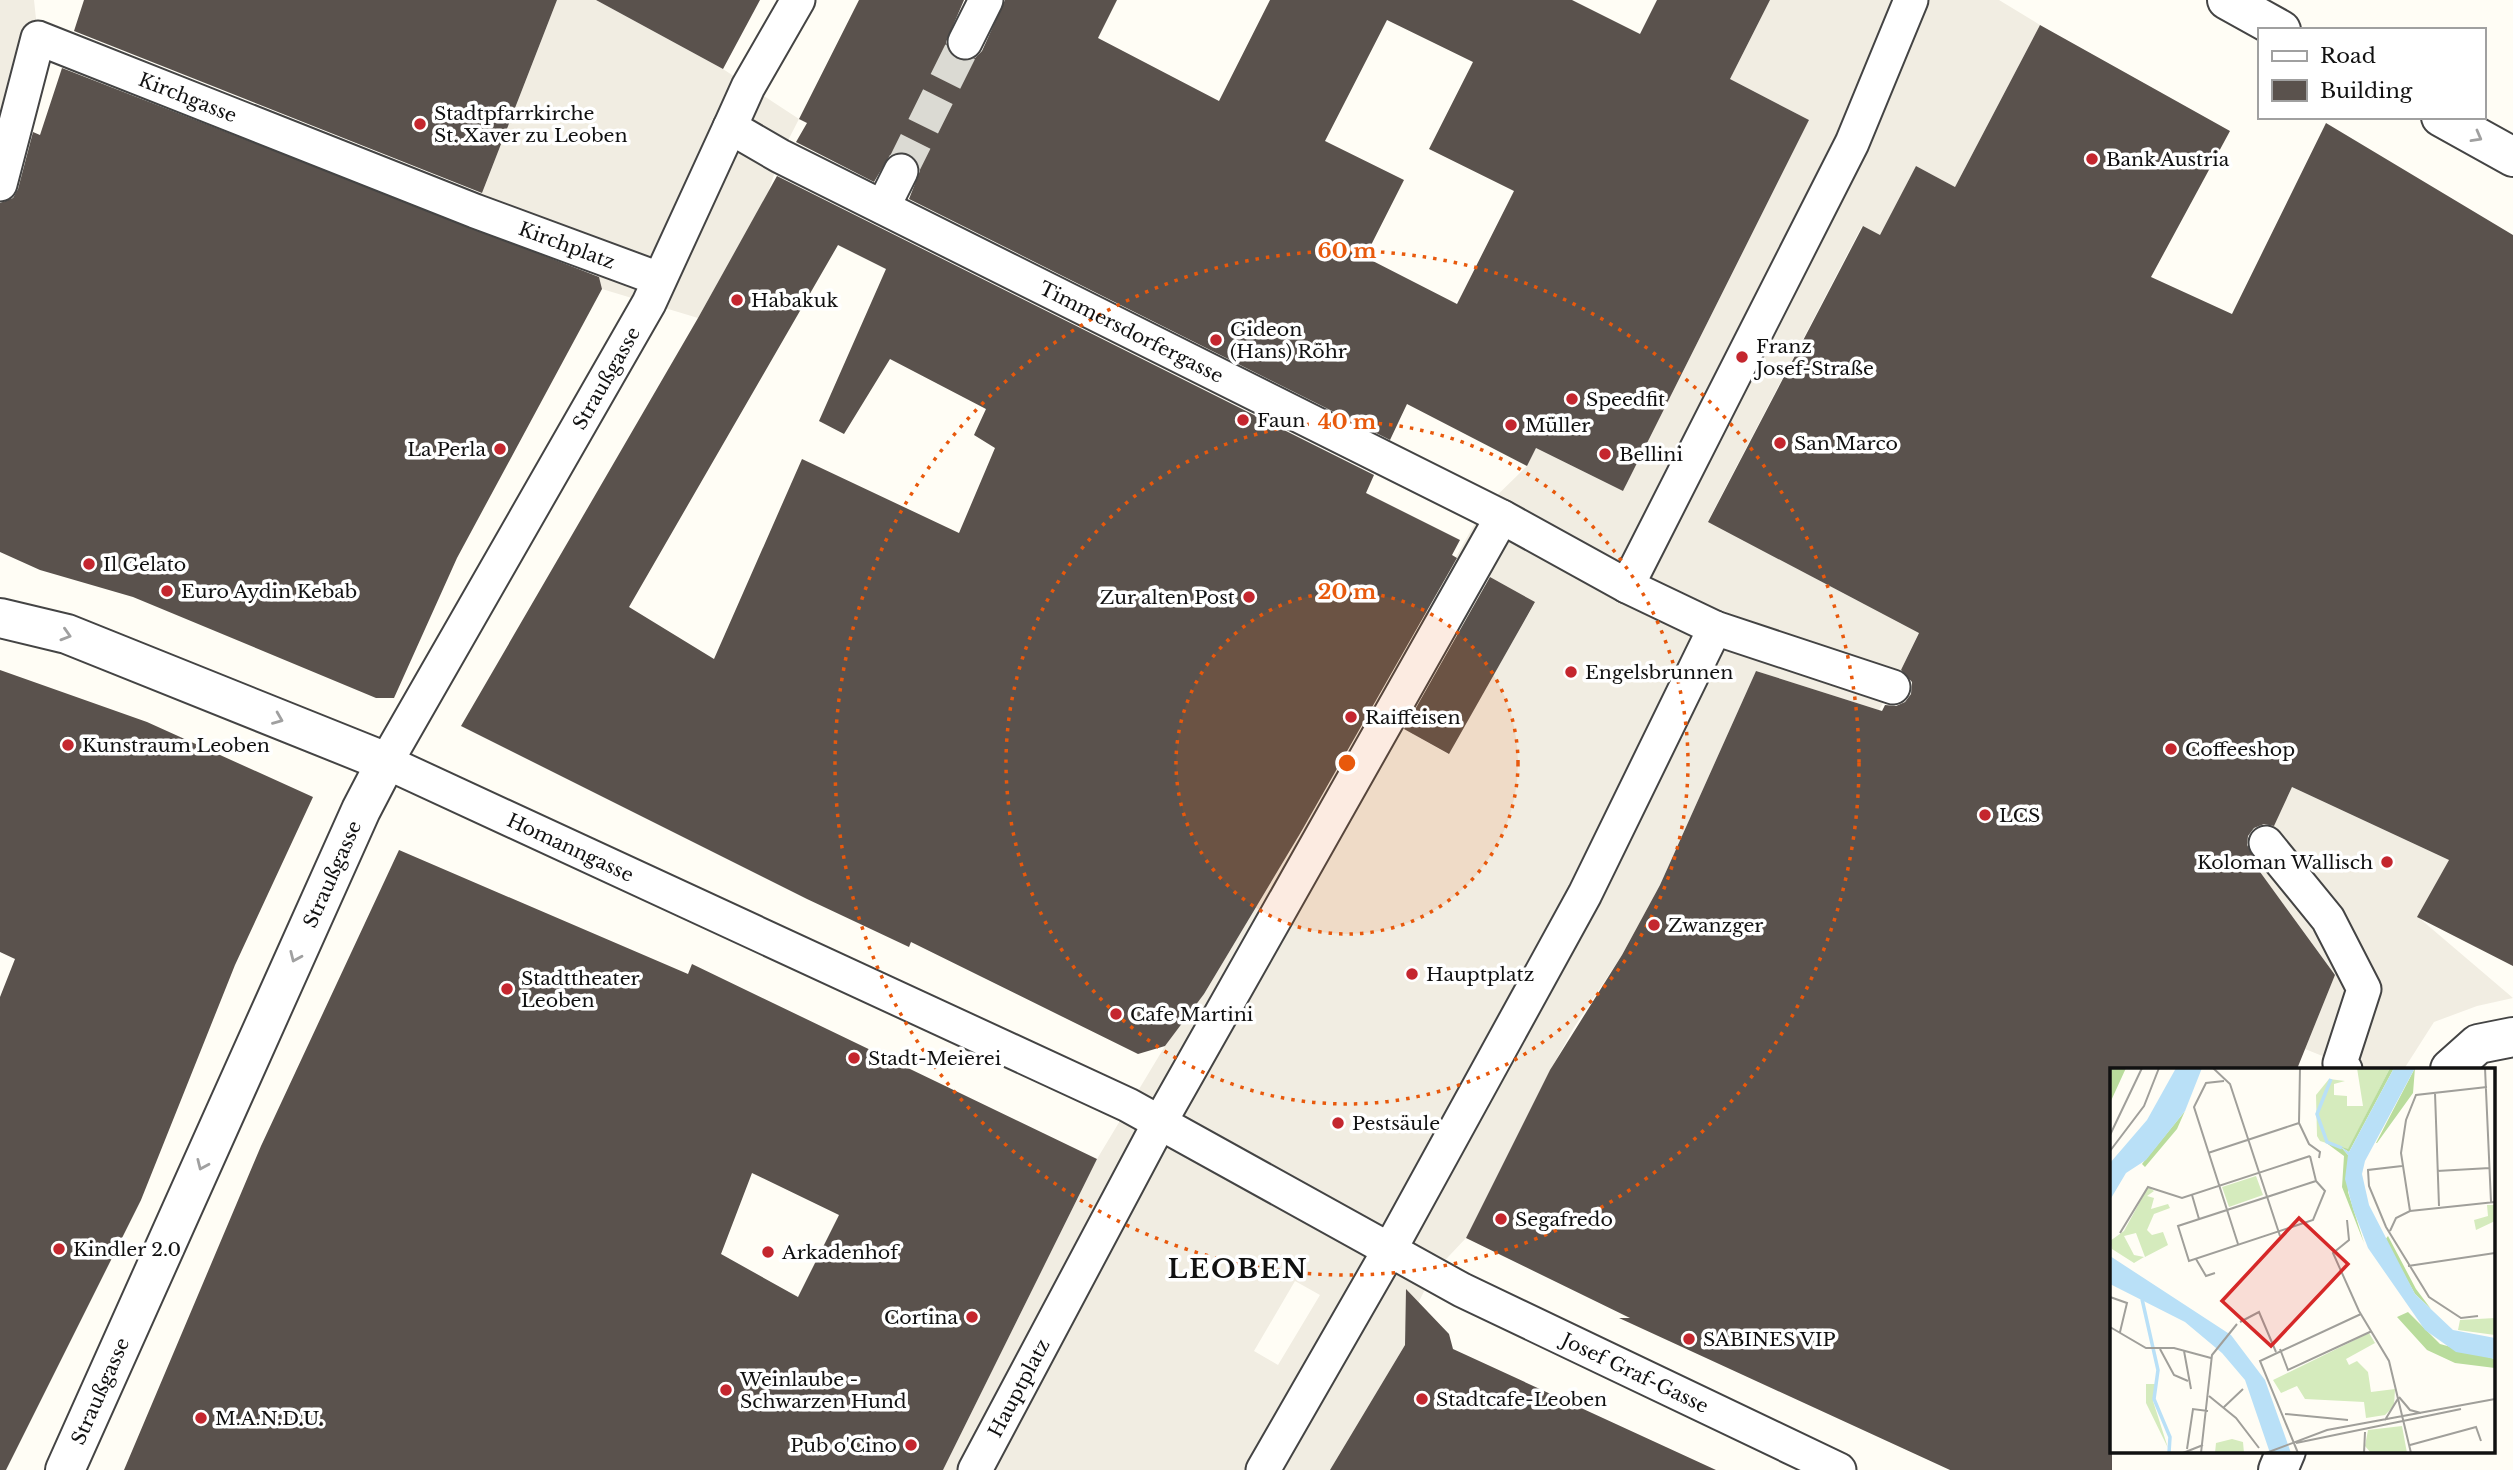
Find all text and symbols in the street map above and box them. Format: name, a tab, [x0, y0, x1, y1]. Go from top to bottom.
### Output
legend	[2258, 28, 2485, 119]
text: Road	[2320, 43, 2376, 69]
street label: Kirchgasse	[135, 68, 240, 128]
text: Building	[2320, 78, 2413, 104]
place label: Stadtpfarrkirche St. Xaver zu Leoben	[434, 102, 628, 147]
marker: Stadtpfarrkirche St. Xaver zu Leoben	[412, 116, 428, 132]
one-way arrow	[2470, 129, 2482, 142]
place label: Bank Austria	[2106, 148, 2230, 171]
marker: Bank Austria	[2084, 151, 2100, 167]
street label: Kirchplatz	[516, 217, 618, 274]
text: 60 m	[1318, 238, 1376, 264]
street label: Timmersdorfergasse	[1036, 277, 1227, 388]
place label: Habakuk	[751, 289, 838, 312]
marker: Habakuk	[729, 292, 745, 308]
place label: Gideon (Hans) Röhr	[1230, 318, 1347, 363]
street label: Straußgasse	[568, 323, 645, 434]
marker: Gideon (Hans) Röhr	[1208, 332, 1224, 348]
place label: Franz Josef-Straße	[1753, 335, 1874, 380]
marker: Franz Josef-Straße	[1734, 349, 1750, 365]
place label: Speedfit	[1586, 388, 1666, 411]
marker: Speedfit	[1564, 391, 1580, 407]
place label: Faun	[1257, 409, 1305, 432]
text: 40 m	[1318, 409, 1376, 435]
marker: Faun	[1235, 412, 1251, 428]
place label: Müller	[1525, 414, 1590, 437]
marker: Müller	[1503, 417, 1519, 433]
place label: San Marco	[1794, 432, 1898, 455]
marker: San Marco	[1772, 435, 1788, 451]
place label: La Perla	[407, 438, 486, 461]
marker: La Perla	[492, 441, 508, 457]
place label: Bellini	[1619, 443, 1683, 466]
marker: Bellini	[1597, 446, 1613, 462]
place label: Il Gelato	[103, 553, 186, 576]
marker: Il Gelato	[81, 556, 97, 572]
text: 20 m	[1318, 579, 1376, 605]
place label: Euro Aydin Kebab	[181, 580, 357, 603]
marker: Euro Aydin Kebab	[159, 583, 175, 599]
place label: Zur alten Post	[1100, 586, 1236, 609]
marker: Zur alten Post	[1241, 589, 1257, 605]
one-way arrow	[59, 627, 72, 641]
place label: Engelsbrunnen	[1585, 661, 1733, 684]
marker: Engelsbrunnen	[1563, 664, 1579, 680]
place label: Raiffeisen	[1365, 706, 1461, 729]
marker: Raiffeisen	[1343, 709, 1359, 725]
one-way arrow	[271, 710, 283, 724]
place label: Kunstraum Leoben	[82, 734, 270, 757]
marker: Kunstraum Leoben	[60, 737, 76, 753]
place label: Coffeeshop	[2185, 738, 2295, 761]
marker: Coffeeshop	[2163, 741, 2179, 757]
centre of rings	[1335, 751, 1359, 775]
place label: LCS	[1999, 804, 2040, 827]
marker: LCS	[1977, 807, 1993, 823]
street label: Homanngasse	[503, 809, 637, 887]
street label: Straußgasse	[299, 817, 366, 931]
place label: Koloman Wallisch	[2197, 851, 2373, 874]
marker: Koloman Wallisch	[2379, 854, 2395, 870]
place label: Zwanzger	[1668, 914, 1763, 937]
marker: Zwanzger	[1646, 917, 1662, 933]
one-way arrow	[289, 950, 303, 962]
place label: Hauptplatz	[1426, 963, 1534, 986]
marker: Hauptplatz	[1404, 966, 1420, 982]
place label: Stadttheater Leoben	[521, 967, 640, 1012]
marker: Stadttheater Leoben	[499, 981, 515, 997]
place label: Cafe Martini	[1130, 1003, 1254, 1026]
marker: Cafe Martini	[1108, 1006, 1124, 1022]
place label: Stadt-Meierei	[868, 1047, 1002, 1070]
marker: Stadt-Meierei	[846, 1050, 862, 1066]
inset map	[2110, 1068, 2496, 1452]
place label: Pestsäule	[1352, 1112, 1440, 1135]
marker: Pestsäule	[1330, 1115, 1346, 1131]
one-way arrow	[196, 1158, 210, 1170]
place label: Segafredo	[1515, 1208, 1613, 1231]
marker: Segafredo	[1493, 1211, 1509, 1227]
place label: Kindler 2.0	[73, 1238, 181, 1261]
marker: Kindler 2.0	[51, 1241, 67, 1257]
place label: Arkadenhof	[781, 1241, 900, 1264]
marker: Arkadenhof	[760, 1244, 776, 1260]
district label: LEOBEN	[1168, 1253, 1308, 1285]
place label: Cortina	[884, 1306, 958, 1329]
marker: Cortina	[964, 1309, 980, 1325]
street label: Josef Graf-Gasse	[1555, 1327, 1712, 1418]
place label: SABINES VIP	[1703, 1328, 1836, 1351]
marker: SABINES VIP	[1681, 1331, 1697, 1347]
street label: Straußgasse	[67, 1334, 134, 1448]
street label: Hauptplatz	[984, 1335, 1055, 1441]
place label: Weinlaube - Schwarzen Hund	[739, 1368, 907, 1413]
marker: Weinlaube - Schwarzen Hund	[718, 1382, 734, 1398]
place label: Stadtcafe-Leoben	[1436, 1388, 1607, 1411]
marker: Stadtcafe-Leoben	[1414, 1391, 1430, 1407]
place label: M.A.N.D.U.	[215, 1407, 324, 1430]
marker: M.A.N.D.U.	[193, 1410, 209, 1426]
place label: Pub o'Cino	[790, 1434, 897, 1457]
marker: Pub o'Cino	[903, 1437, 919, 1453]

